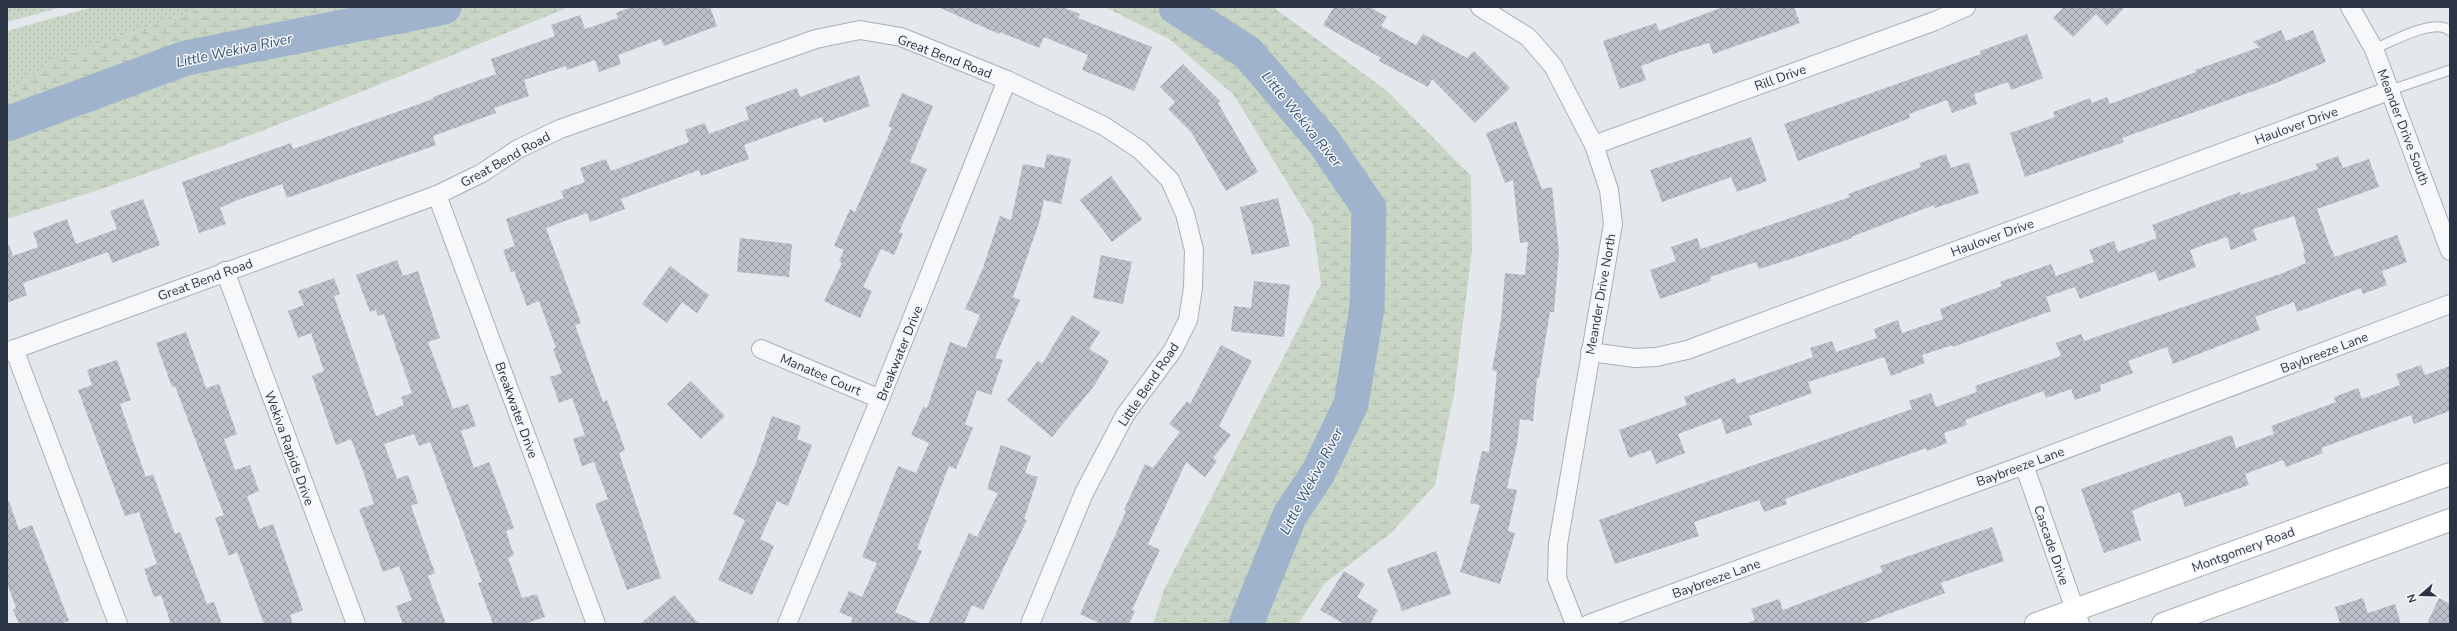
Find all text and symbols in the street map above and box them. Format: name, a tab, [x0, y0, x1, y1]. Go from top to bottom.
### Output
water label: Little Wekiva River	[174, 29, 295, 72]
street label: Great Bend Road	[895, 31, 995, 83]
street label: Rill Drive	[1752, 60, 1809, 96]
water label: Little Wekiva River	[1257, 67, 1347, 172]
street label: Meander Drive South	[2373, 67, 2434, 188]
street label: Haulover Drive	[2252, 103, 2341, 149]
street label: Great Bend Road	[457, 128, 554, 192]
street label: Haulover Drive	[1948, 215, 2037, 261]
street label: Meander Drive North	[1581, 232, 1621, 356]
street label: Great Bend Road	[155, 254, 255, 305]
street label: Breakwater Drive	[873, 303, 927, 404]
street label: Baybreeze Lane	[2278, 328, 2371, 378]
street label: Little Bend Road	[1114, 339, 1183, 430]
street label: Manatee Court	[777, 350, 864, 400]
street label: Breakwater Drive	[490, 360, 542, 461]
street label: Wekiva Rapids Drive	[260, 388, 318, 508]
water label: Little Wekiva River	[1275, 424, 1348, 538]
street label: Baybreeze Lane	[1974, 443, 2067, 491]
street label: Cascade Drive	[2029, 503, 2073, 588]
street label: Montgomery Road	[2189, 523, 2297, 577]
street label: Baybreeze Lane	[1670, 555, 1763, 603]
north arrow	[2401, 575, 2441, 615]
text: N	[2404, 592, 2421, 605]

